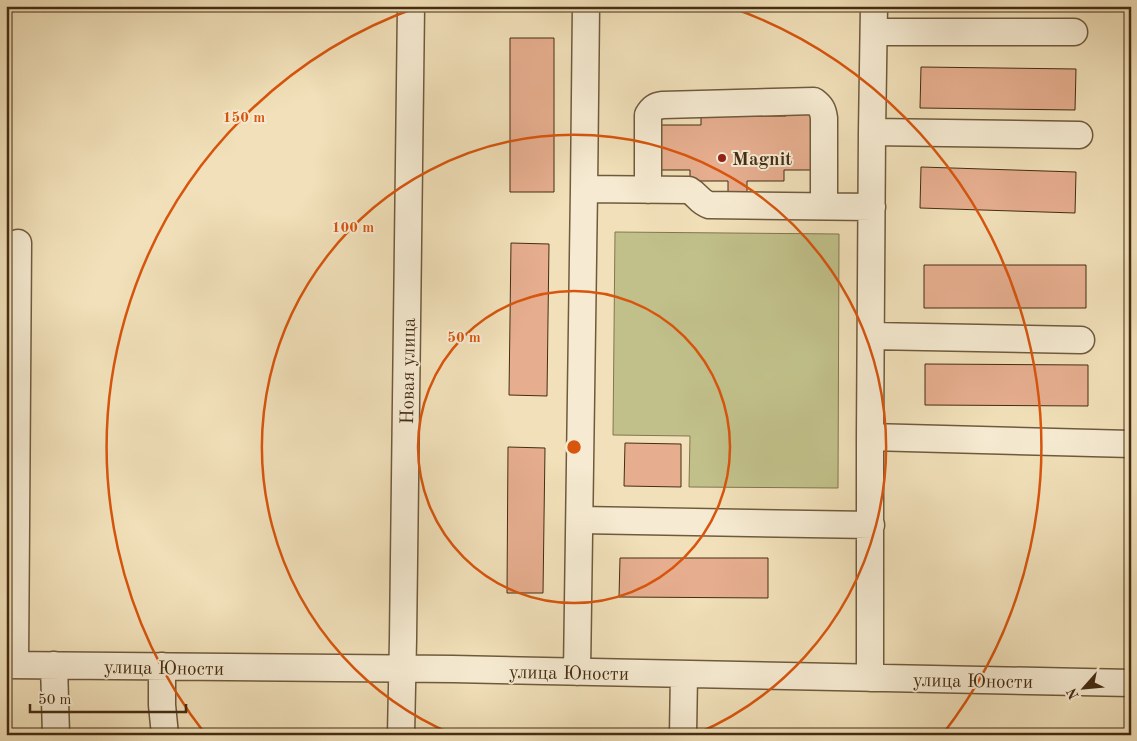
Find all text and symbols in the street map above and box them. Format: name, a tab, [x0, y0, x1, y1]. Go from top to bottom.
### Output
text: 150 m	[223, 111, 265, 126]
place label: Magnit	[732, 151, 792, 170]
marker: Magnit	[716, 152, 728, 164]
text: 100 m	[332, 221, 374, 236]
street label: Новая улица	[399, 317, 420, 425]
text: 50 m	[447, 331, 481, 346]
centre of rings	[565, 438, 583, 456]
street label: улица Юности	[104, 659, 224, 680]
street label: улица Юности	[509, 664, 629, 685]
north arrow	[1060, 664, 1110, 714]
street label: улица Юности	[913, 672, 1033, 693]
scale bar	[30, 681, 186, 713]
text: N	[1065, 685, 1082, 701]
text: 50 m	[38, 693, 72, 708]

